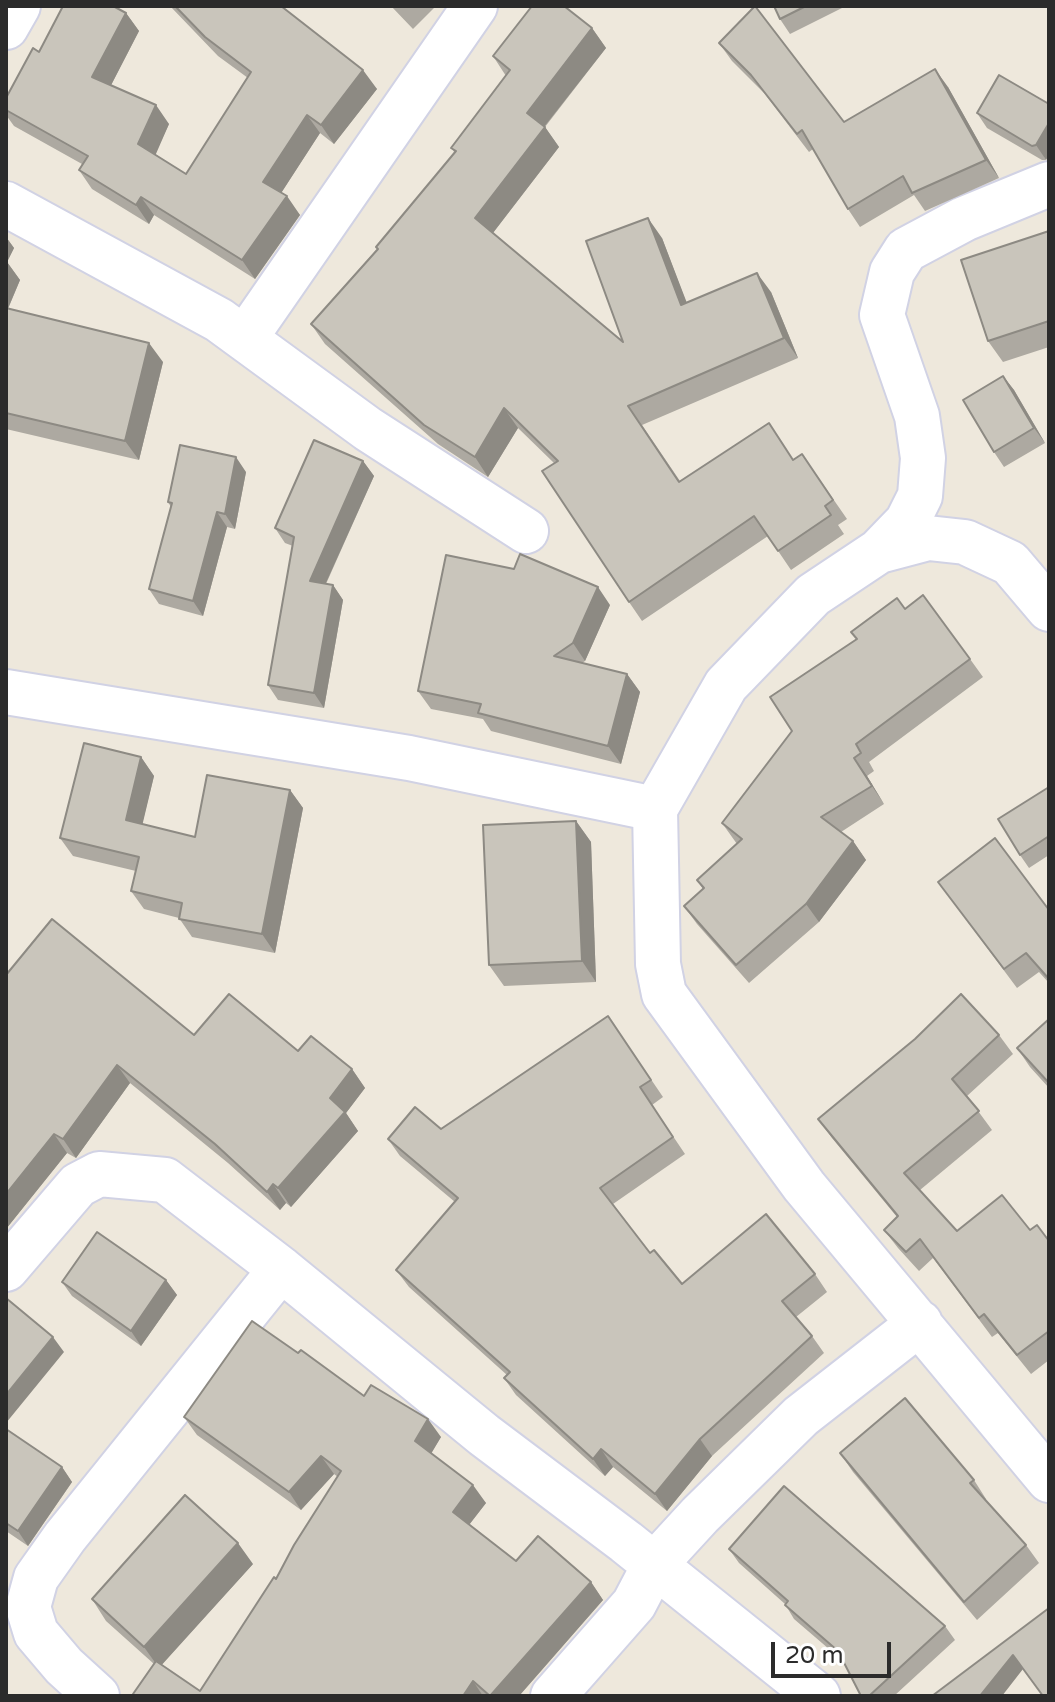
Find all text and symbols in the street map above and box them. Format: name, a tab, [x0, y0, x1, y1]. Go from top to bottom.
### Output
scale bar	[775, 1626, 895, 1676]
text: 20 m	[785, 1641, 843, 1670]

